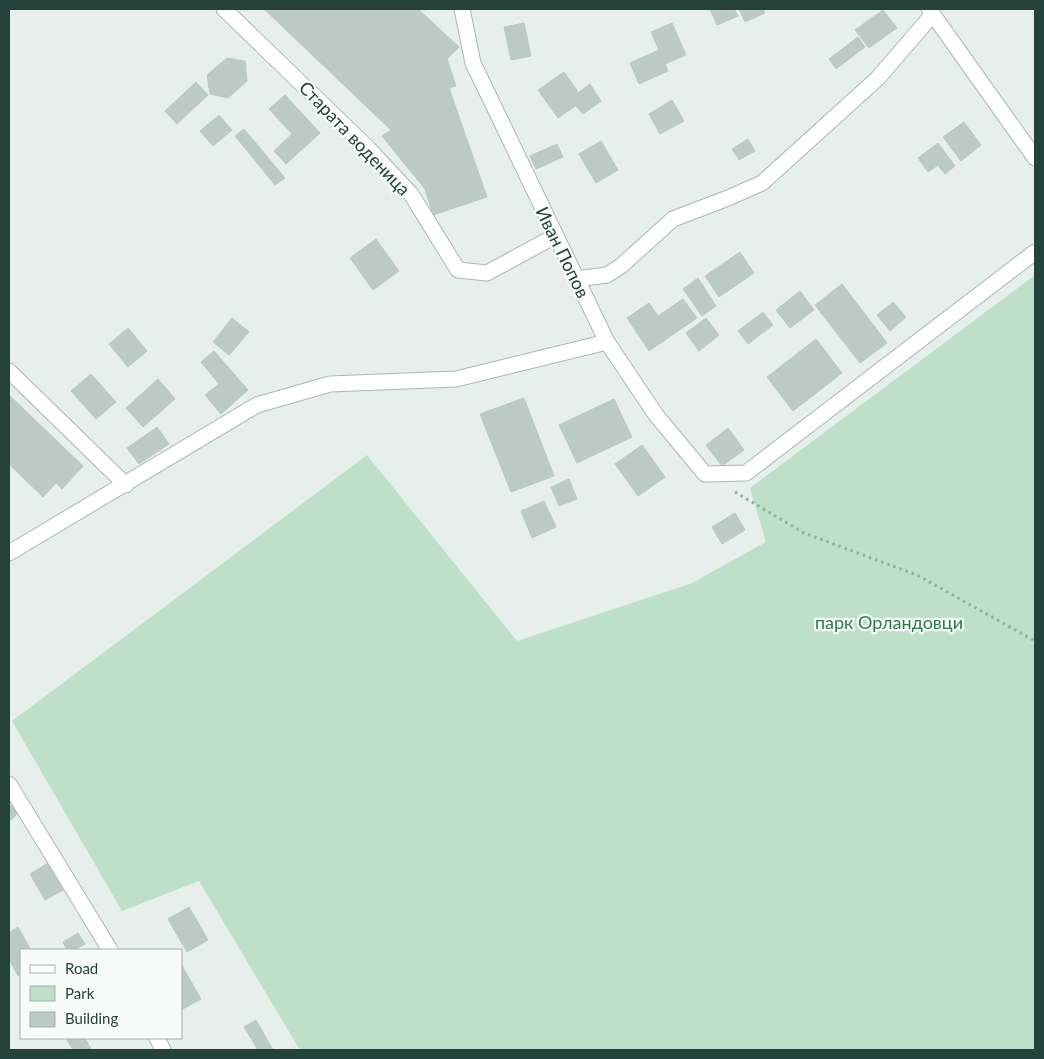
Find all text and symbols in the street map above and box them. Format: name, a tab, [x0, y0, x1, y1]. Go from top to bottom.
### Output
street label: Старата воденица	[295, 76, 415, 200]
street label: Иван Попов	[531, 203, 595, 301]
park label: парк Орландовци	[815, 611, 963, 633]
legend	[20, 949, 182, 1039]
text: Road	[65, 959, 98, 977]
text: Park	[65, 984, 95, 1002]
text: Building	[65, 1009, 118, 1027]

